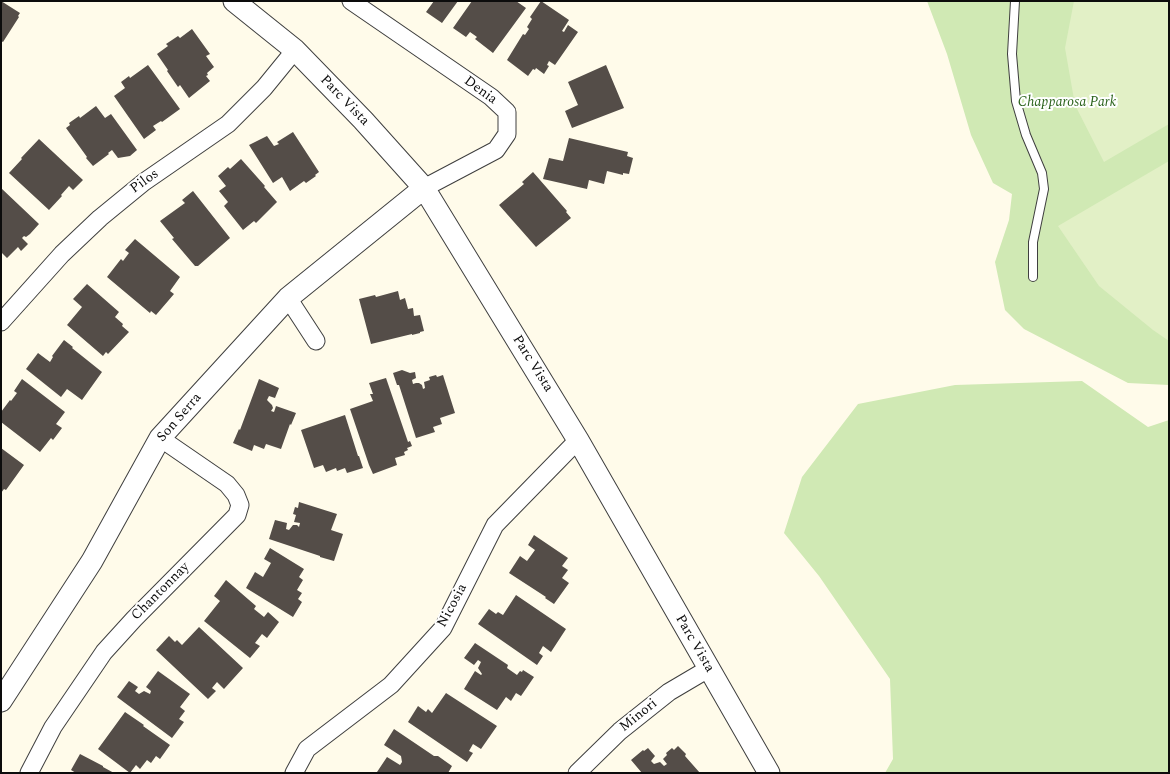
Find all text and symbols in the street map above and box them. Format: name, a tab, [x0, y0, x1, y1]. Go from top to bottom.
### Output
street label: Parc Vista	[316, 72, 372, 130]
street label: Denia	[460, 73, 500, 109]
park label: Chapparosa Park	[1018, 95, 1116, 111]
street label: Pilos	[128, 166, 162, 198]
street label: Parc Vista	[508, 333, 556, 395]
street label: Son Serra	[154, 390, 206, 446]
street label: Chantonnay	[128, 559, 194, 625]
street label: Nicosia	[435, 581, 471, 631]
street label: Parc Vista	[671, 612, 717, 676]
street label: Minori	[617, 696, 661, 736]

